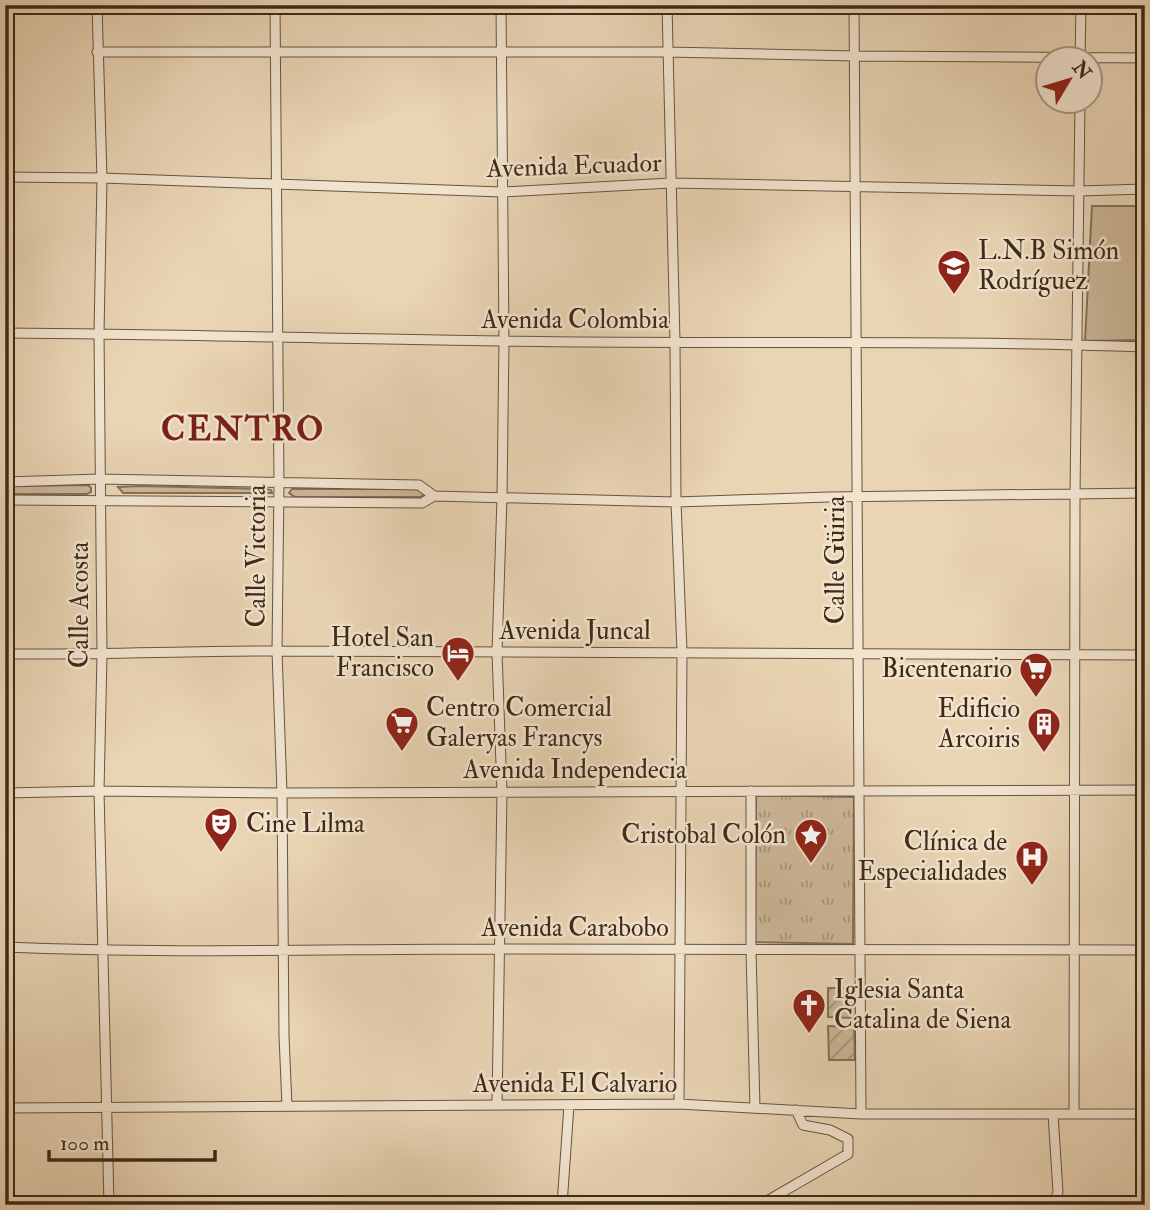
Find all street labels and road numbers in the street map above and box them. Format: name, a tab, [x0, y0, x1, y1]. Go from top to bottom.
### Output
street label: Avenida Ecuador	[485, 147, 662, 185]
street label: Avenida Colombia	[480, 304, 669, 336]
street label: Calle Victoria	[241, 484, 273, 627]
street label: Calle Güiria	[820, 495, 852, 624]
street label: Calle Acosta	[64, 541, 96, 668]
street label: Avenida Juncal	[498, 615, 651, 647]
street label: Avenida Independecia	[462, 754, 687, 787]
street label: Avenida Carabobo	[480, 912, 669, 944]
street label: Avenida El Calvario	[472, 1068, 677, 1100]

